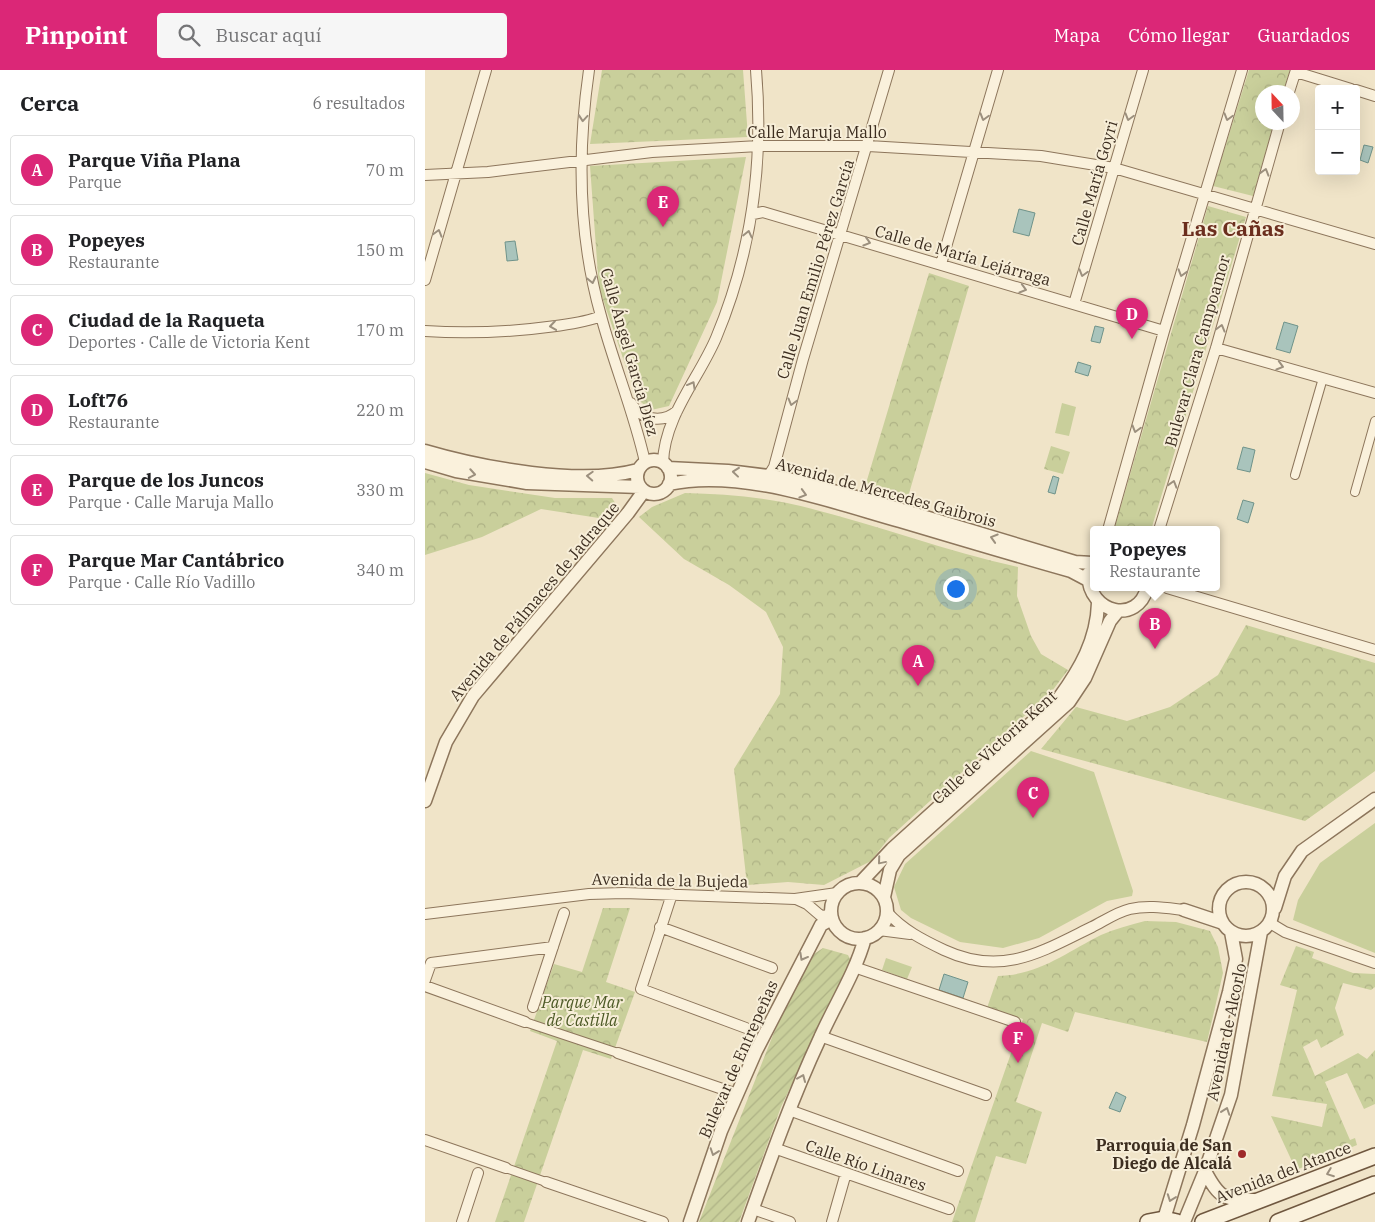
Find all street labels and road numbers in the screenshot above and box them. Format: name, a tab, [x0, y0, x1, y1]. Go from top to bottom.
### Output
street label: Calle María Goyri	[1067, 118, 1121, 248]
street label: Calle Maruja Mallo	[747, 122, 887, 142]
street label: Calle Juan Emilio Pérez García	[772, 156, 858, 381]
street label: Calle de María Lejárraga	[873, 220, 1053, 290]
street label: Bulevar Clara Campoamor	[1160, 253, 1234, 449]
street label: Calle Ángel García Díez	[596, 265, 665, 438]
street label: Avenida de Mercedes Gaibrois	[774, 453, 998, 531]
street label: Avenida de Pálmaces de Jadraque	[445, 497, 623, 705]
street label: Calle de Victoria Kent	[928, 686, 1060, 808]
street label: Avenida de la Bujeda	[591, 869, 749, 891]
street label: Avenida de Alcorlo	[1202, 961, 1250, 1103]
street label: Bulevar de Entrepeñas	[694, 977, 782, 1141]
street label: Calle Río Linares	[803, 1135, 929, 1195]
street label: Avenida del Atance	[1212, 1137, 1354, 1207]

